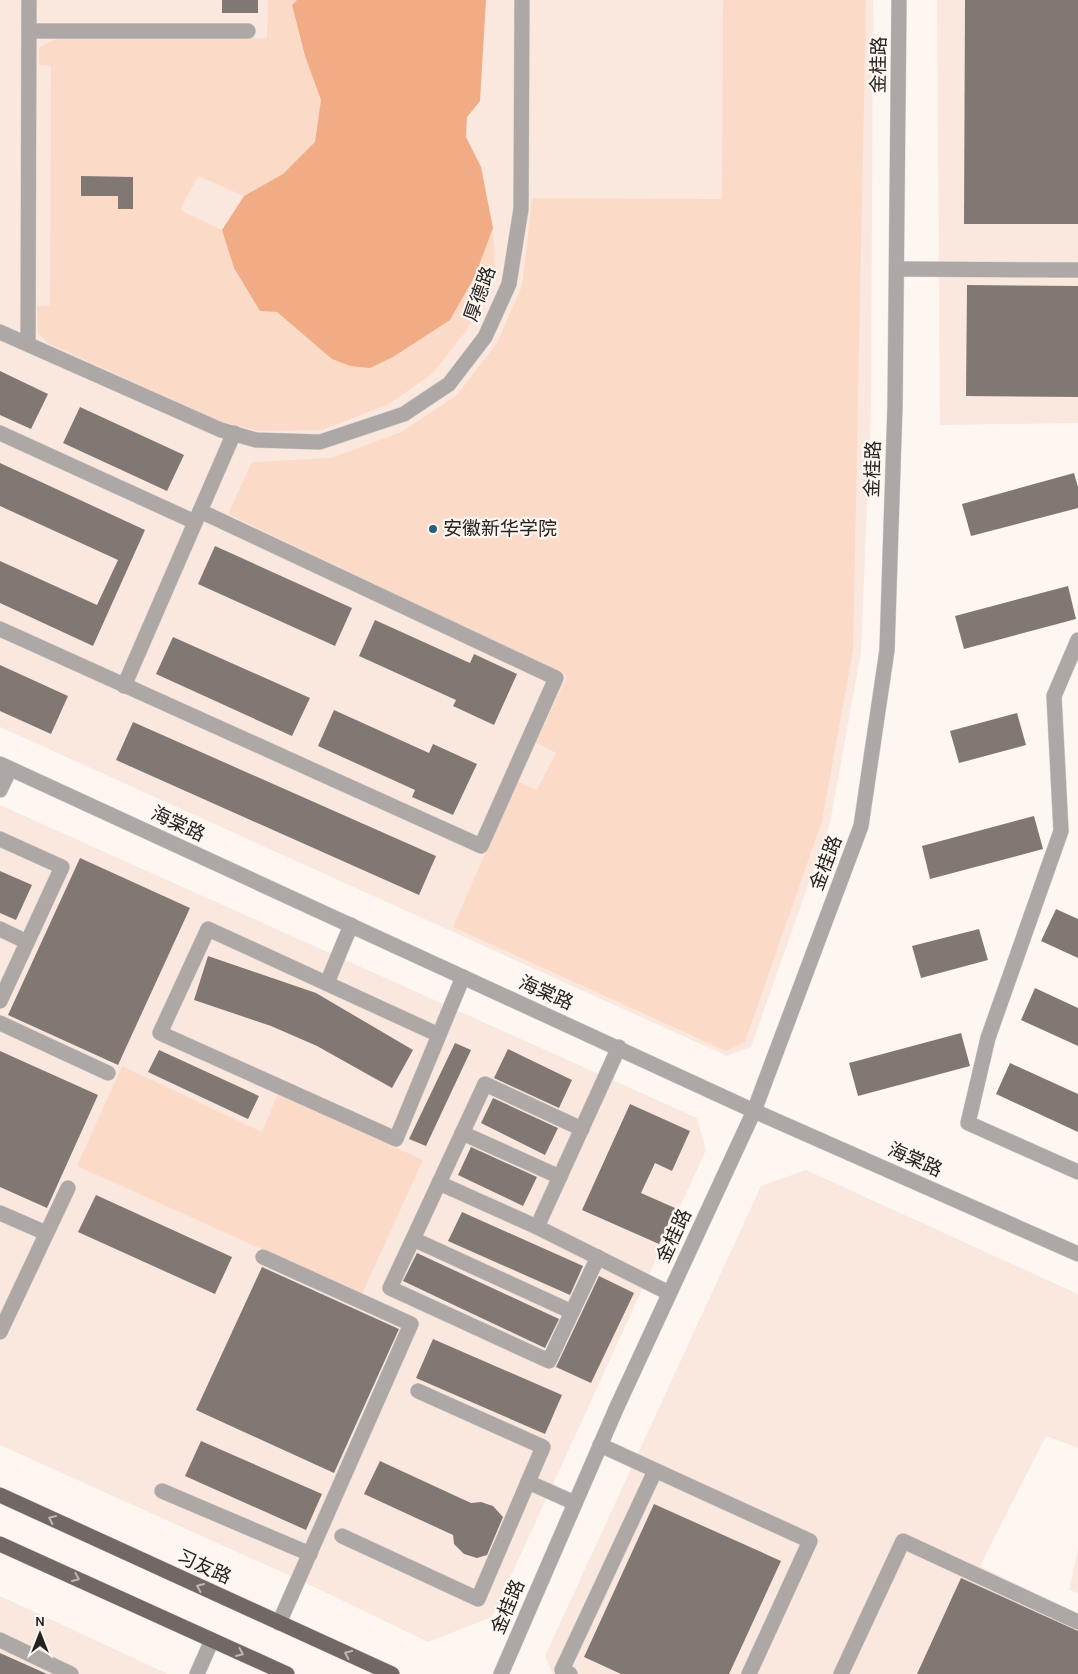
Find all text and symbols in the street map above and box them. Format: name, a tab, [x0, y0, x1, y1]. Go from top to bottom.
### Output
street label: 金桂路	[868, 36, 890, 94]
street label: 厚德路	[460, 263, 500, 325]
street label: 金桂路	[861, 440, 885, 498]
place label: 安徽新华学院	[443, 518, 557, 540]
marker: 安徽新华学院	[427, 523, 439, 535]
street label: 海棠路	[148, 802, 208, 846]
street label: 金桂路	[806, 832, 846, 894]
street label: 海棠路	[515, 971, 577, 1015]
street label: 海棠路	[884, 1138, 946, 1182]
street label: 金桂路	[652, 1206, 696, 1266]
one-way arrow	[48, 1515, 57, 1525]
street label: 习友路	[173, 1545, 235, 1589]
one-way arrow	[71, 1572, 80, 1583]
street label: 金桂路	[487, 1576, 529, 1638]
one-way arrow	[196, 1582, 205, 1593]
north arrow	[15, 1609, 65, 1659]
text: N	[35, 1613, 45, 1630]
one-way arrow	[235, 1646, 244, 1657]
one-way arrow	[344, 1649, 353, 1660]

